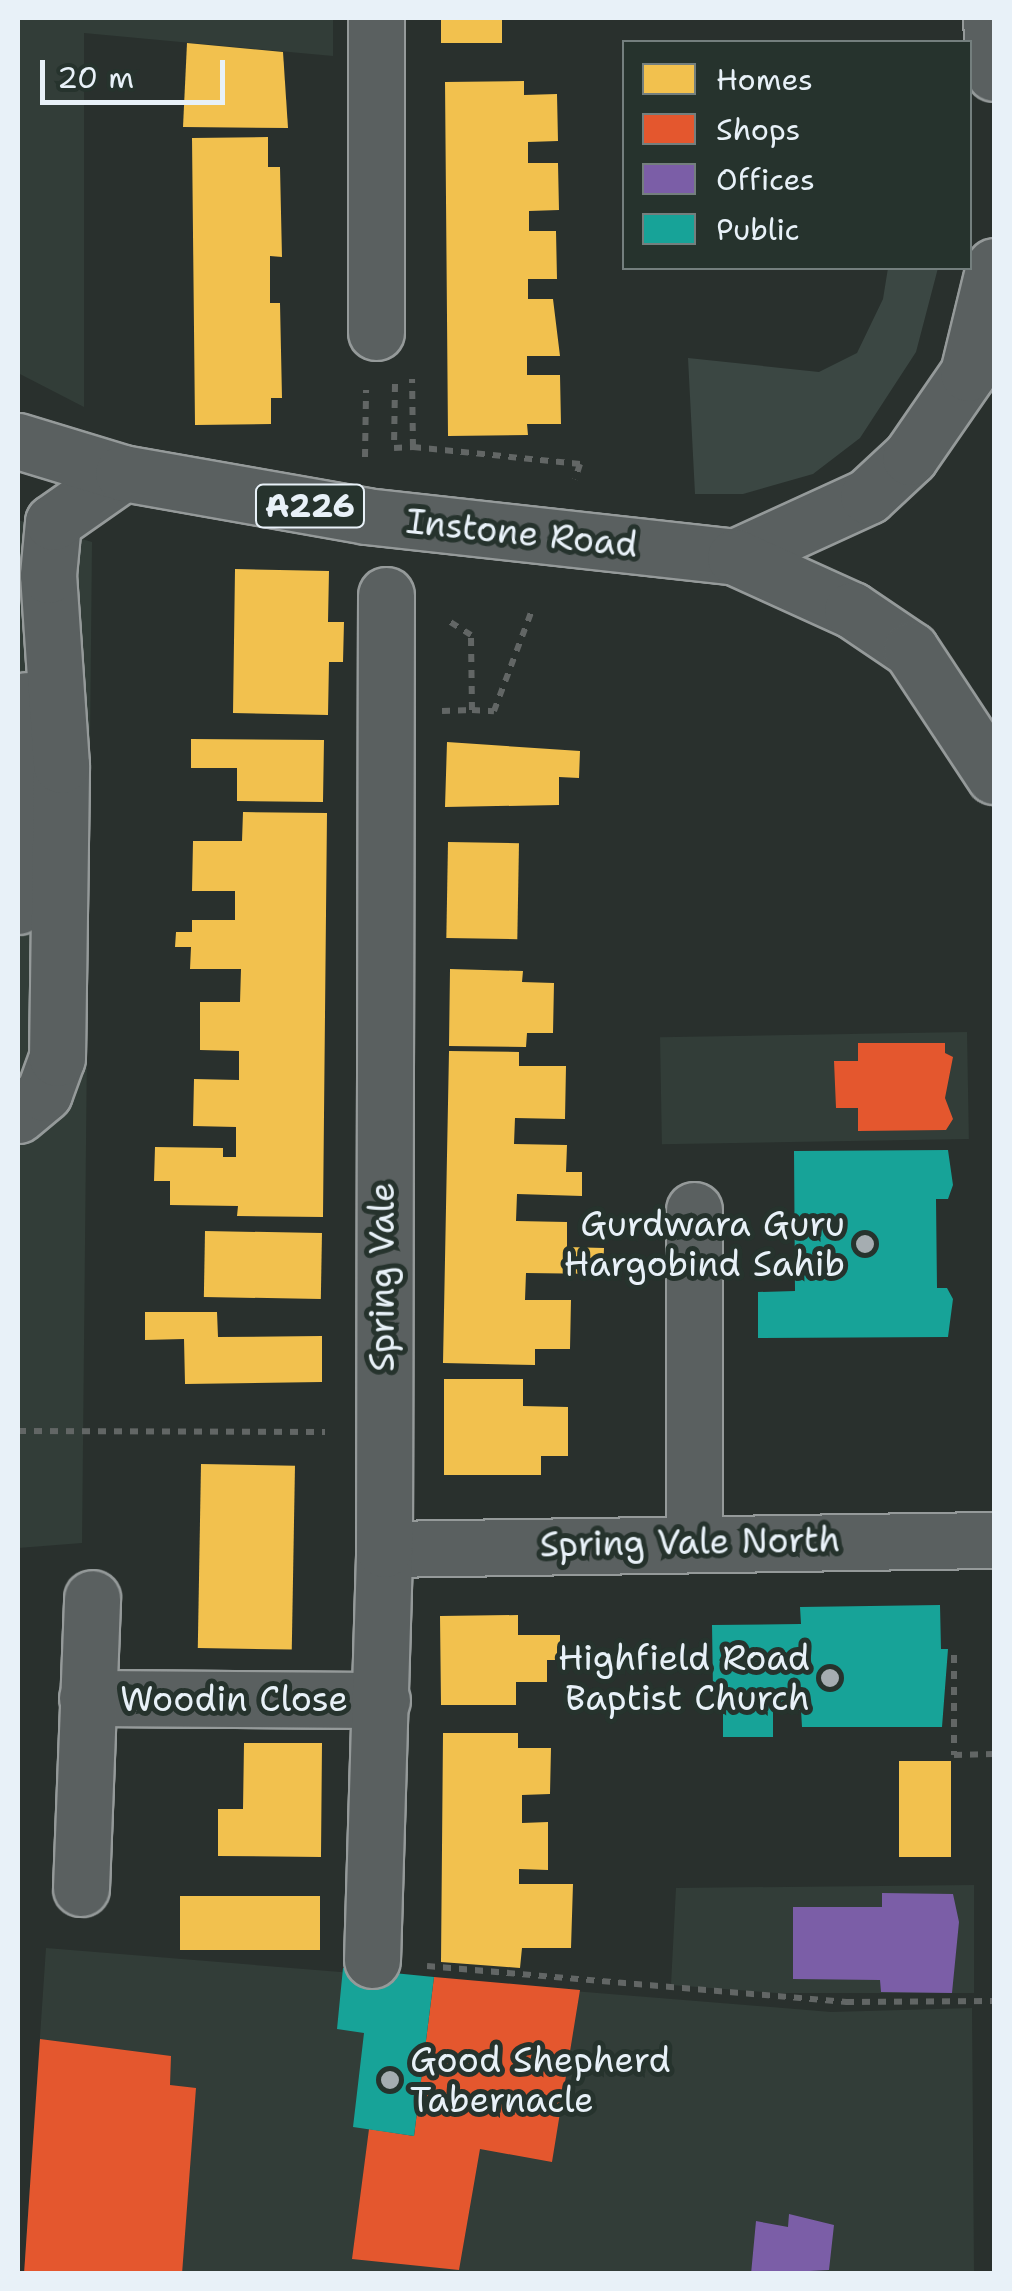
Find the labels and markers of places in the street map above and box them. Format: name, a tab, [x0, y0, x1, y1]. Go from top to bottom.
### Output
place label: Gurdwara Guru Hargobind Sahib	[564, 1203, 845, 1285]
marker: Gurdwara Guru Hargobind Sahib	[854, 1233, 876, 1255]
place label: Highfield Road Baptist Church	[558, 1637, 810, 1719]
marker: Highfield Road Baptist Church	[819, 1667, 841, 1689]
place label: Good Shepherd Tabernacle	[410, 2039, 671, 2121]
marker: Good Shepherd Tabernacle	[379, 2069, 401, 2091]

